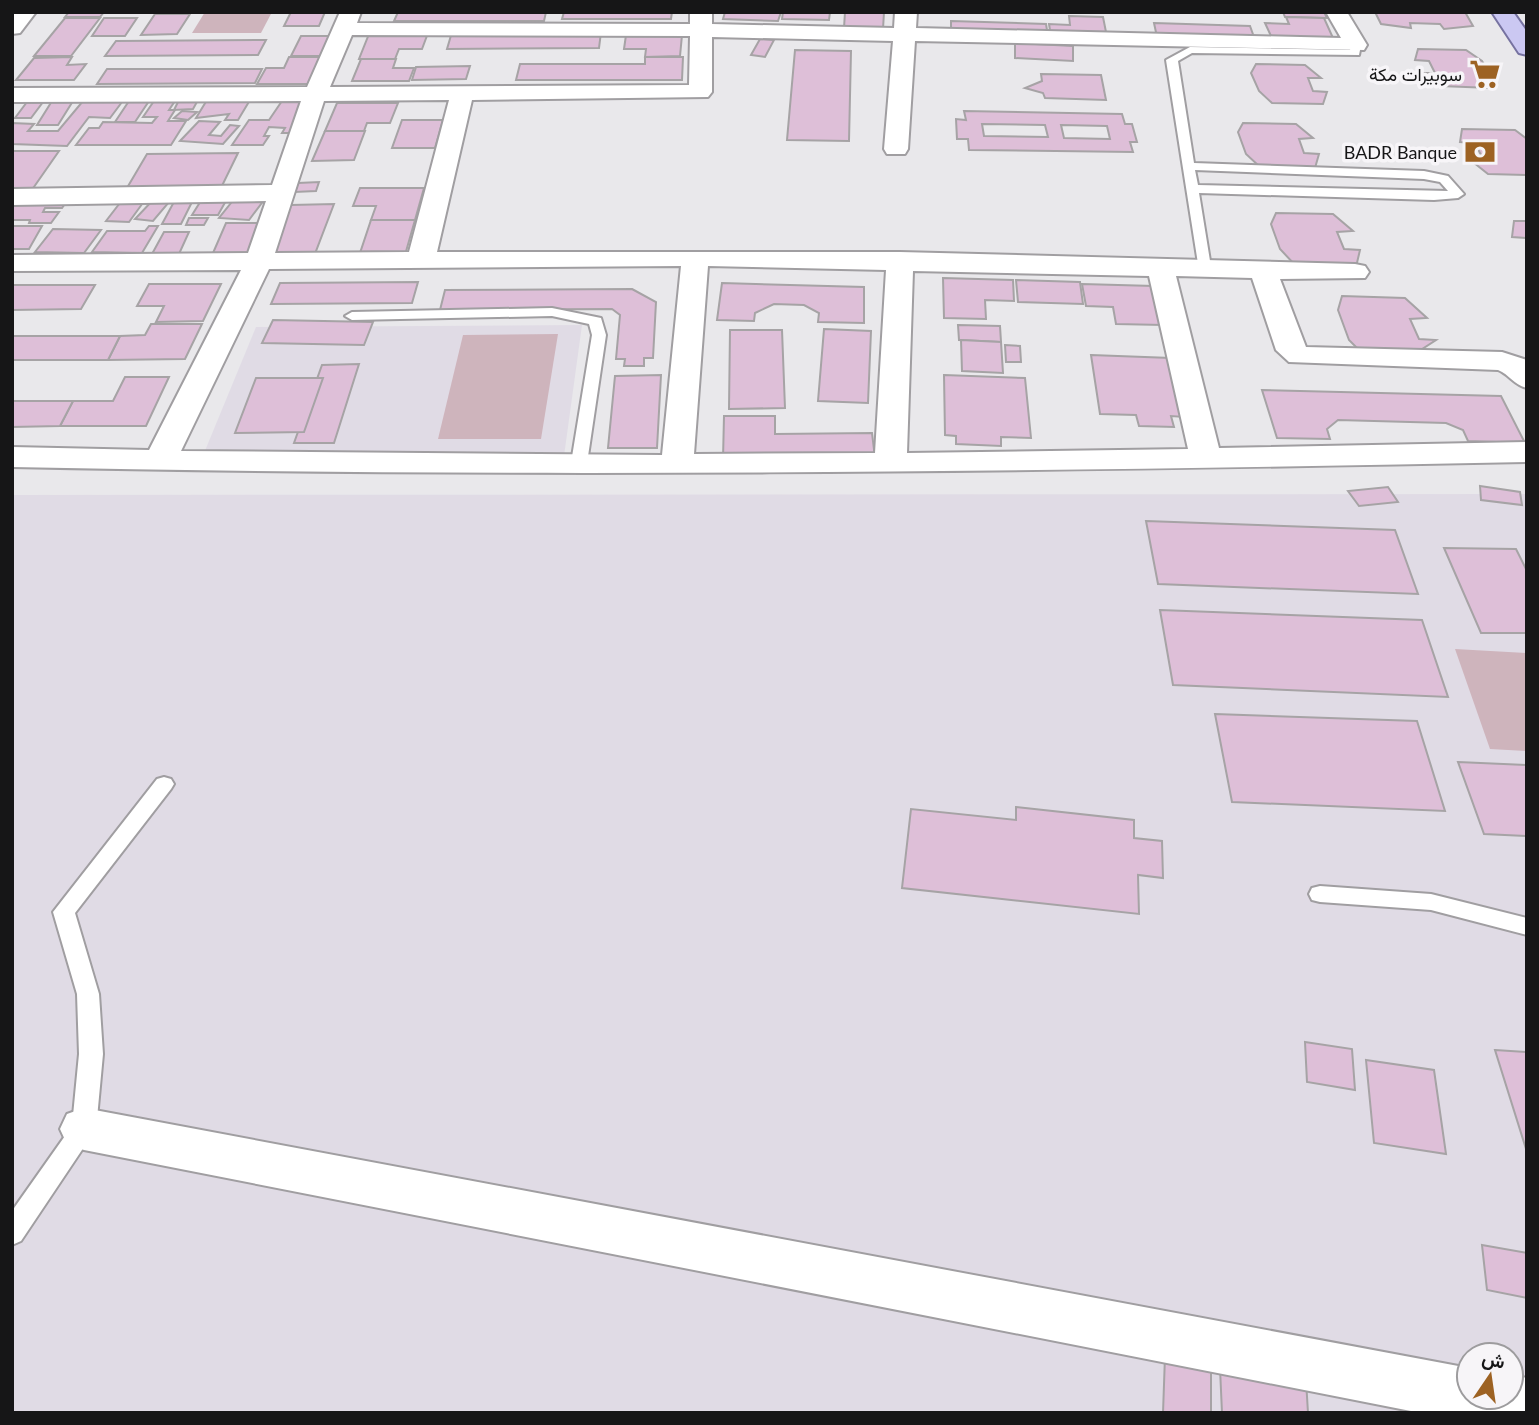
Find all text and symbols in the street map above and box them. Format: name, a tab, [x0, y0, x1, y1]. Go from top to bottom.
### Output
supermarket icon: سوبيرات مكة	[1468, 57, 1502, 91]
place label: سوبيرات مكة	[1369, 63, 1462, 86]
bank icon: BADR Banque	[1463, 135, 1497, 169]
place label: BADR Banque	[1344, 141, 1457, 163]
north arrow	[1455, 1341, 1525, 1411]
text: ش	[1480, 1345, 1508, 1374]

